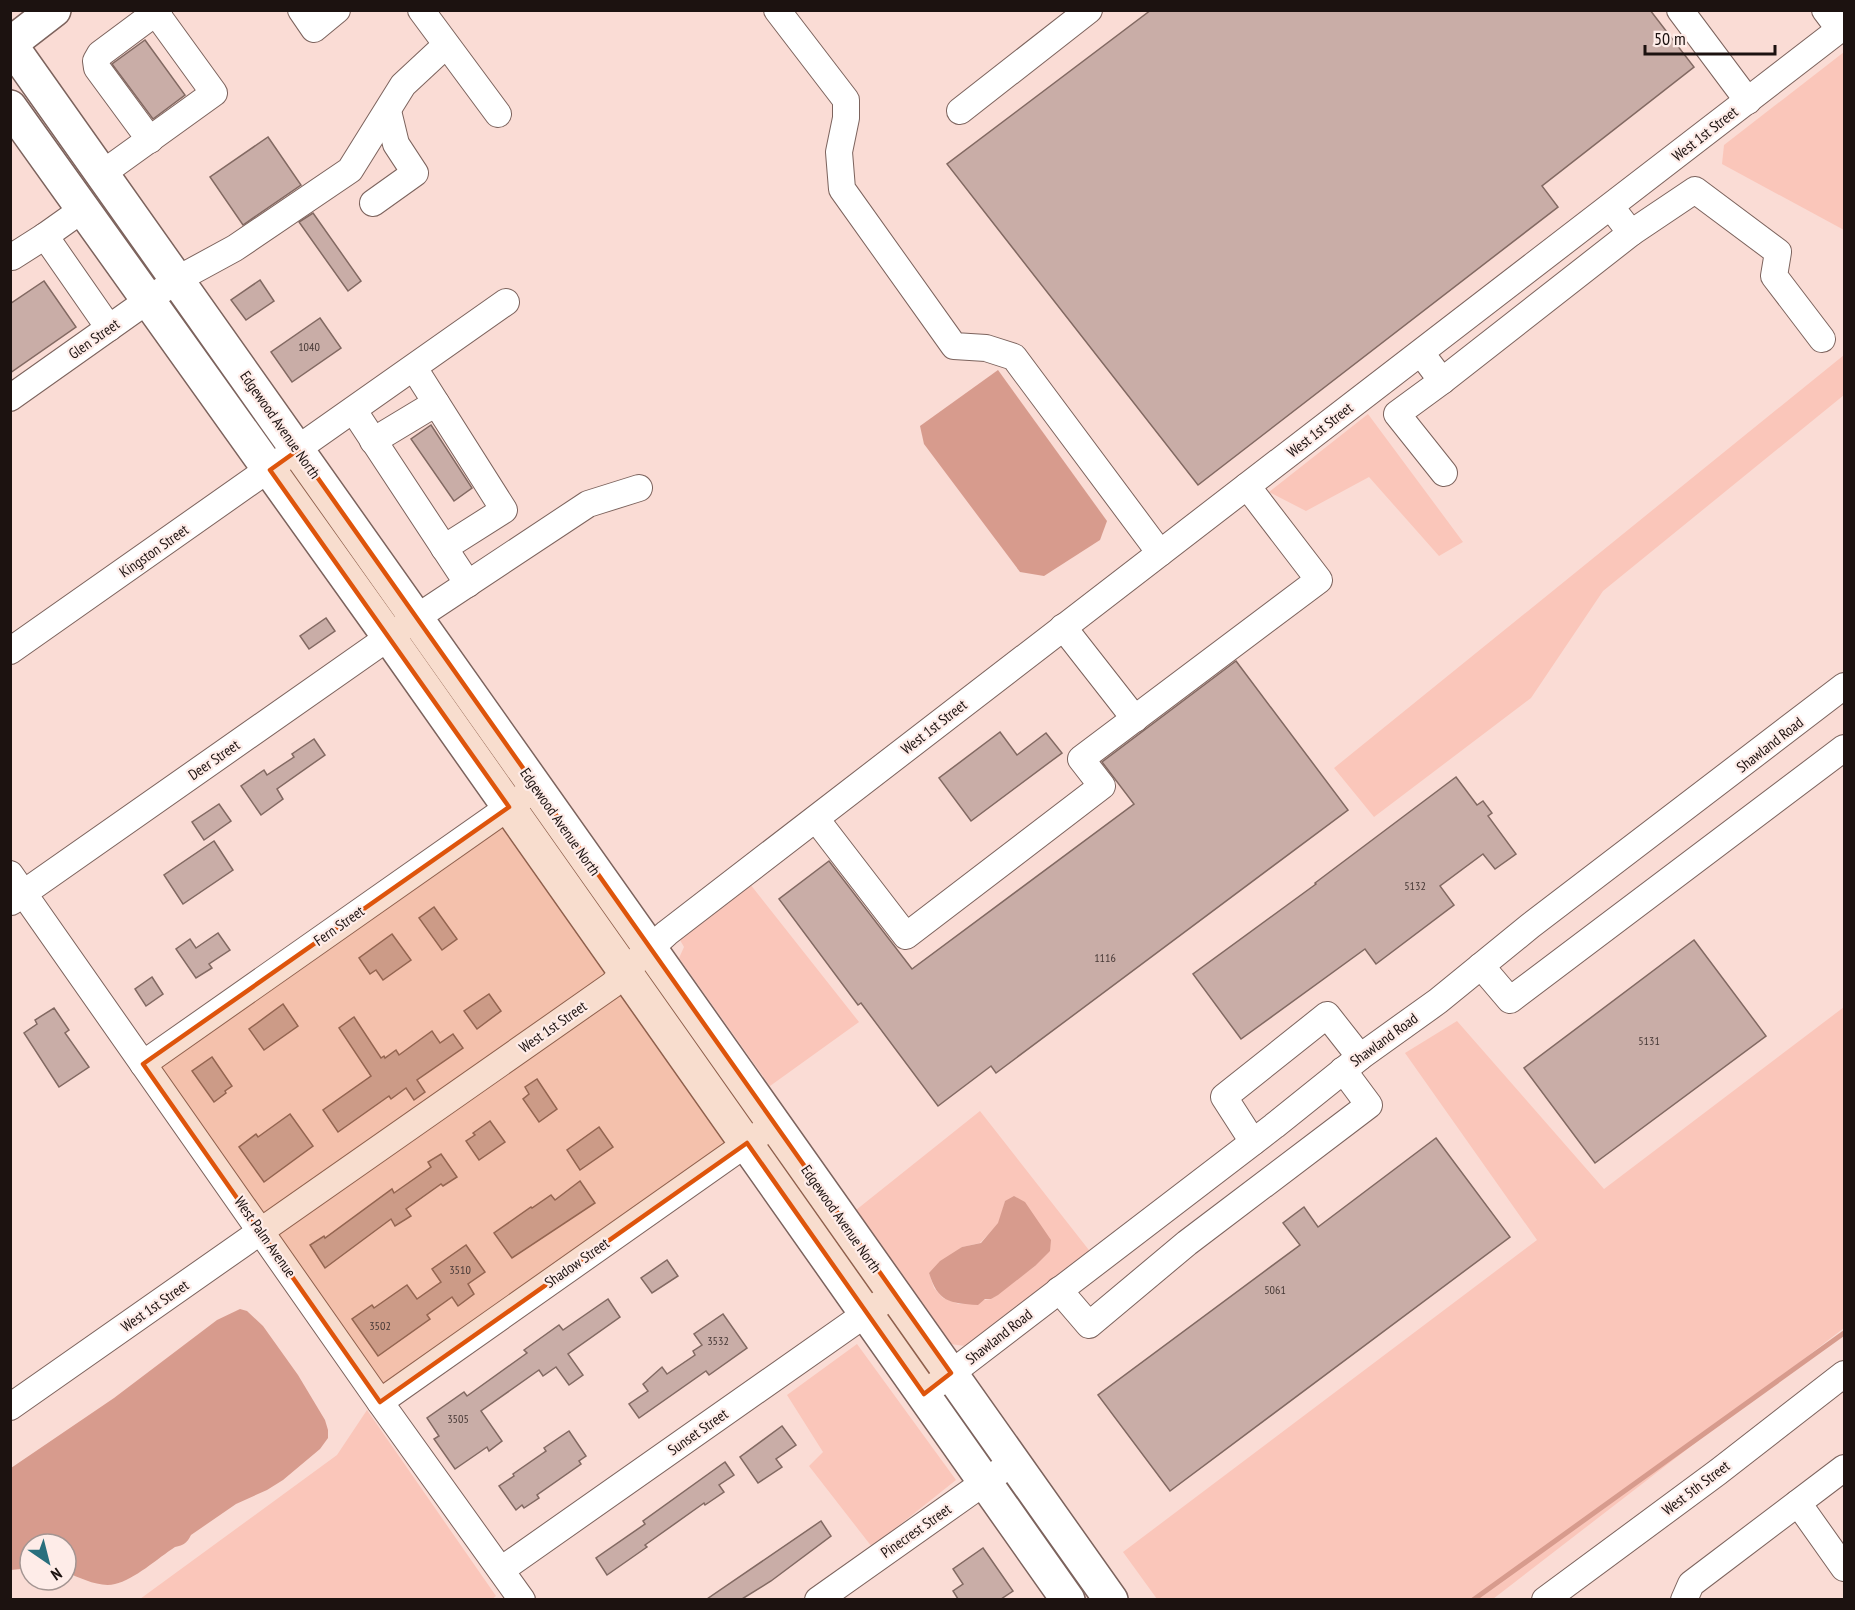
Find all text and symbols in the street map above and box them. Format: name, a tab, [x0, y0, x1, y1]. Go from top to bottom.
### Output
scale bar	[1645, 18, 1776, 56]
text: 50 m	[1654, 27, 1686, 50]
street label: West 1st Street	[1668, 102, 1741, 165]
street label: Glen Street	[65, 314, 123, 363]
house number: 1040	[298, 339, 320, 354]
street label: Edgewood Avenue North	[236, 367, 325, 482]
street label: West 1st Street	[1283, 398, 1356, 461]
street label: Kingston Street	[115, 520, 192, 581]
street label: West 1st Street	[897, 695, 970, 758]
street label: Shawland Road	[1733, 713, 1807, 776]
street label: Deer Street	[184, 735, 243, 784]
street label: Edgewood Avenue North	[516, 764, 605, 879]
house number: 5132	[1404, 878, 1426, 893]
street label: Fern Street	[310, 901, 368, 950]
house number: 1116	[1094, 950, 1116, 965]
street label: West 1st Street	[515, 996, 590, 1057]
street label: Shawland Road	[1346, 1009, 1421, 1071]
house number: 5131	[1638, 1033, 1660, 1048]
street label: Edgewood Avenue North	[797, 1161, 886, 1276]
street label: West Palm Avenue	[231, 1193, 300, 1281]
street label: Shadow Street	[541, 1233, 613, 1292]
house number: 3510	[449, 1262, 471, 1277]
street label: West 1st Street	[117, 1275, 192, 1336]
house number: 5061	[1264, 1282, 1286, 1297]
street label: Shawland Road	[962, 1305, 1036, 1368]
house number: 3502	[369, 1318, 391, 1333]
house number: 3532	[707, 1333, 729, 1348]
street label: Sunset Street	[664, 1404, 731, 1459]
house number: 3505	[447, 1411, 469, 1426]
street label: West 5th Street	[1658, 1456, 1733, 1519]
street label: Pinecrest Street	[877, 1499, 955, 1562]
north arrow	[18, 1532, 78, 1592]
text: N	[47, 1564, 66, 1585]

